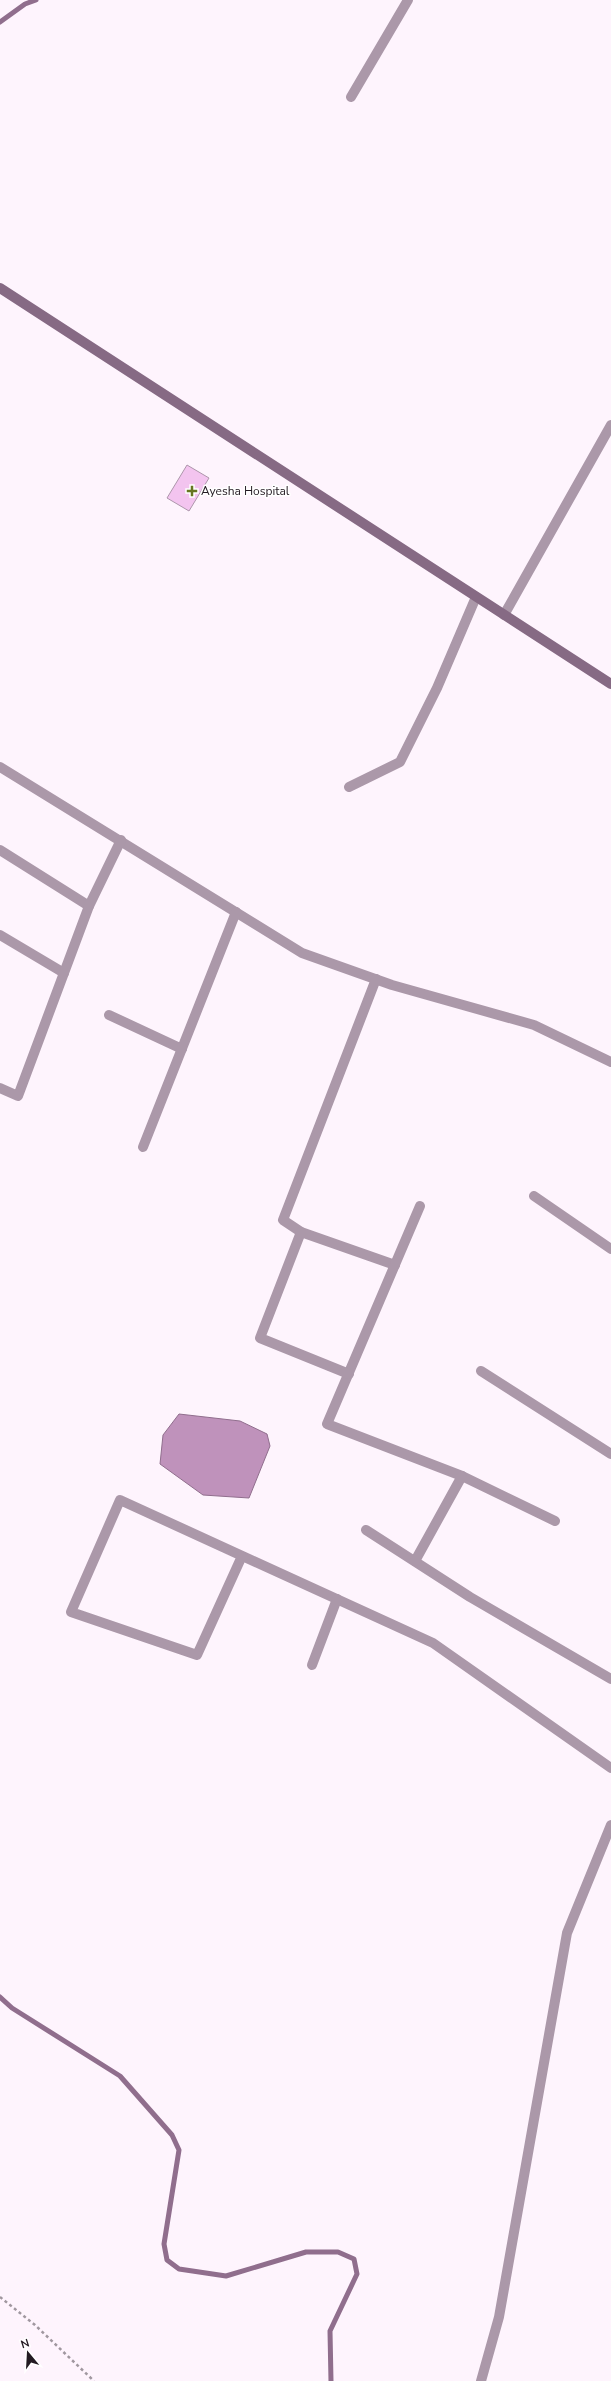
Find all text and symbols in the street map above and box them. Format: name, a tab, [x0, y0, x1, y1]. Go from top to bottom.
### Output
place label: Ayesha Hospital	[201, 483, 290, 499]
marker: Ayesha Hospital	[186, 485, 198, 497]
north arrow	[8, 2333, 48, 2373]
text: N	[19, 2336, 31, 2352]

